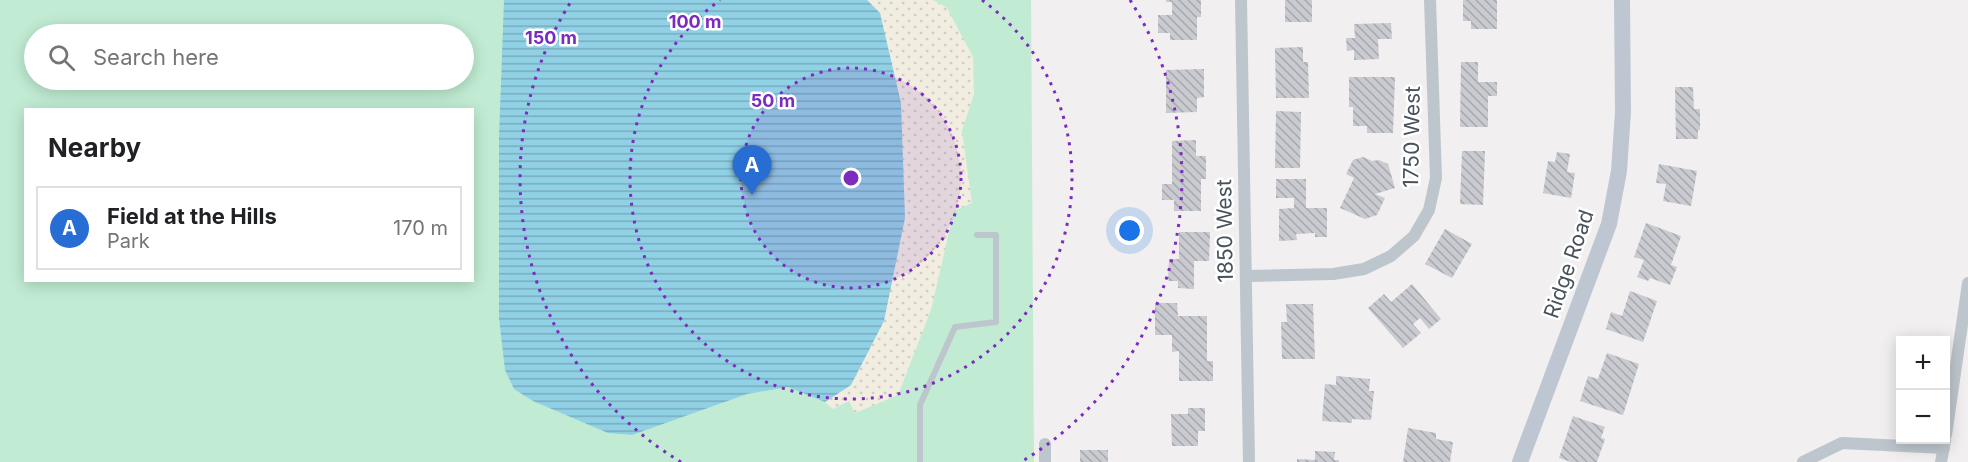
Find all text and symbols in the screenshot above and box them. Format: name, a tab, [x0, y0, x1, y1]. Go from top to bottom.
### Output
text: 100 m	[669, 11, 721, 32]
search box	[24, 24, 474, 90]
text: 150 m	[525, 27, 577, 48]
icon: search	[45, 41, 78, 74]
text: Search here	[93, 44, 219, 70]
street label: 1750 West	[1398, 86, 1425, 188]
text: 50 m	[751, 90, 795, 111]
text: Nearby	[48, 132, 141, 163]
pin: A	[732, 146, 771, 195]
centre of rings	[841, 168, 861, 188]
street label: 1850 West	[1211, 179, 1238, 283]
text: Field at the Hills	[107, 203, 277, 229]
street label: Ridge Road	[1538, 206, 1599, 321]
text: A	[62, 216, 77, 240]
text: 170 m	[393, 216, 448, 240]
your location	[1115, 216, 1144, 245]
text: Park	[107, 229, 150, 253]
map controls	[1896, 336, 1950, 444]
button: +	[1896, 336, 1950, 390]
button: −	[1896, 390, 1950, 444]

